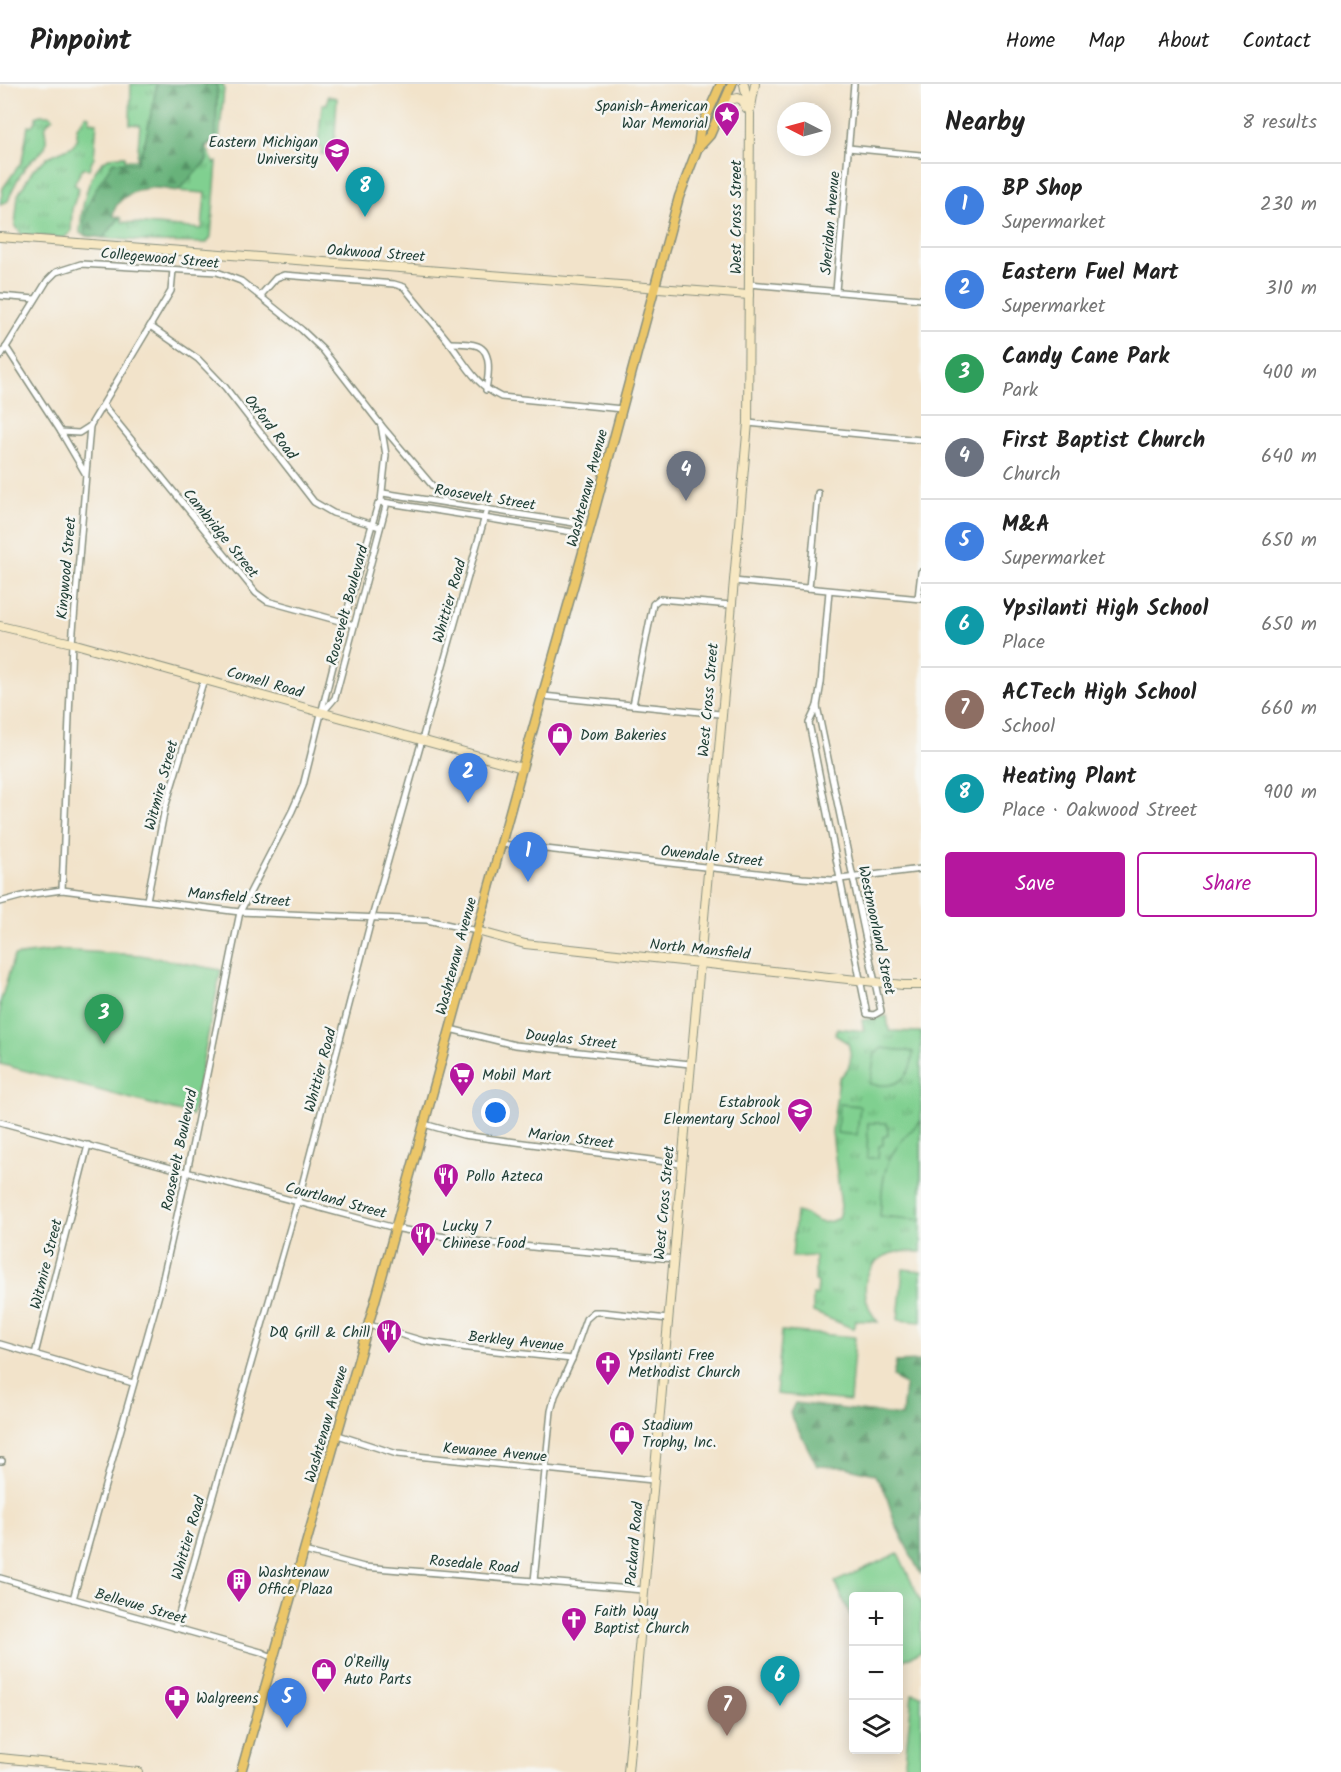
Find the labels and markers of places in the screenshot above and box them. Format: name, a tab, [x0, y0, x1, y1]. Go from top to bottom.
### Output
place label: Spanish-American War Memorial	[595, 95, 708, 136]
place icon: Spanish-American War Memorial	[712, 100, 742, 138]
place label: Eastern Michigan University	[208, 131, 319, 172]
school or university icon: Eastern Michigan University	[322, 136, 352, 174]
pin: 8	[346, 168, 385, 217]
pin: 4	[666, 452, 706, 501]
shop icon: Dom Bakeries	[545, 720, 575, 758]
place label: Dom Bakeries	[580, 724, 667, 748]
pin: 2	[448, 754, 488, 803]
pin: 1	[508, 832, 548, 882]
pin: 3	[84, 994, 124, 1044]
supermarket icon: Mobil Mart	[447, 1060, 477, 1098]
place label: Mobil Mart	[482, 1064, 552, 1088]
place label: Estabrook Elementary School	[663, 1091, 781, 1132]
school or university icon: Estabrook Elementary School	[785, 1096, 815, 1134]
restaurant icon: Pollo Azteca	[431, 1161, 461, 1199]
place label: Pollo Azteca	[466, 1165, 543, 1189]
place label: Lucky 7 Chinese Food	[442, 1215, 526, 1256]
restaurant icon: Lucky 7 Chinese Food	[408, 1220, 438, 1258]
restaurant icon: DQ Grill & Chill	[374, 1317, 404, 1355]
place label: DQ Grill & Chill	[269, 1321, 370, 1345]
place label: Ypsilanti Free Methodist Church	[628, 1344, 740, 1385]
church icon: Ypsilanti Free Methodist Church	[593, 1349, 623, 1387]
place label: Stadium Trophy, Inc.	[642, 1414, 716, 1455]
shop icon: Stadium Trophy, Inc.	[607, 1419, 637, 1457]
place label: Washtenaw Office Plaza	[258, 1561, 333, 1602]
building icon: Washtenaw Office Plaza	[224, 1566, 254, 1604]
place label: Faith Way Baptist Church	[594, 1600, 689, 1641]
church icon: Faith Way Baptist Church	[559, 1605, 589, 1643]
place label: O'Reilly Auto Parts	[344, 1651, 412, 1692]
shop icon: O'Reilly Auto Parts	[309, 1656, 339, 1694]
pin: 6	[760, 1656, 800, 1706]
pin: 5	[268, 1678, 306, 1728]
pharmacy icon: Walgreens	[162, 1683, 192, 1721]
pin: 7	[708, 1686, 746, 1736]
place label: Walgreens	[196, 1687, 259, 1711]

